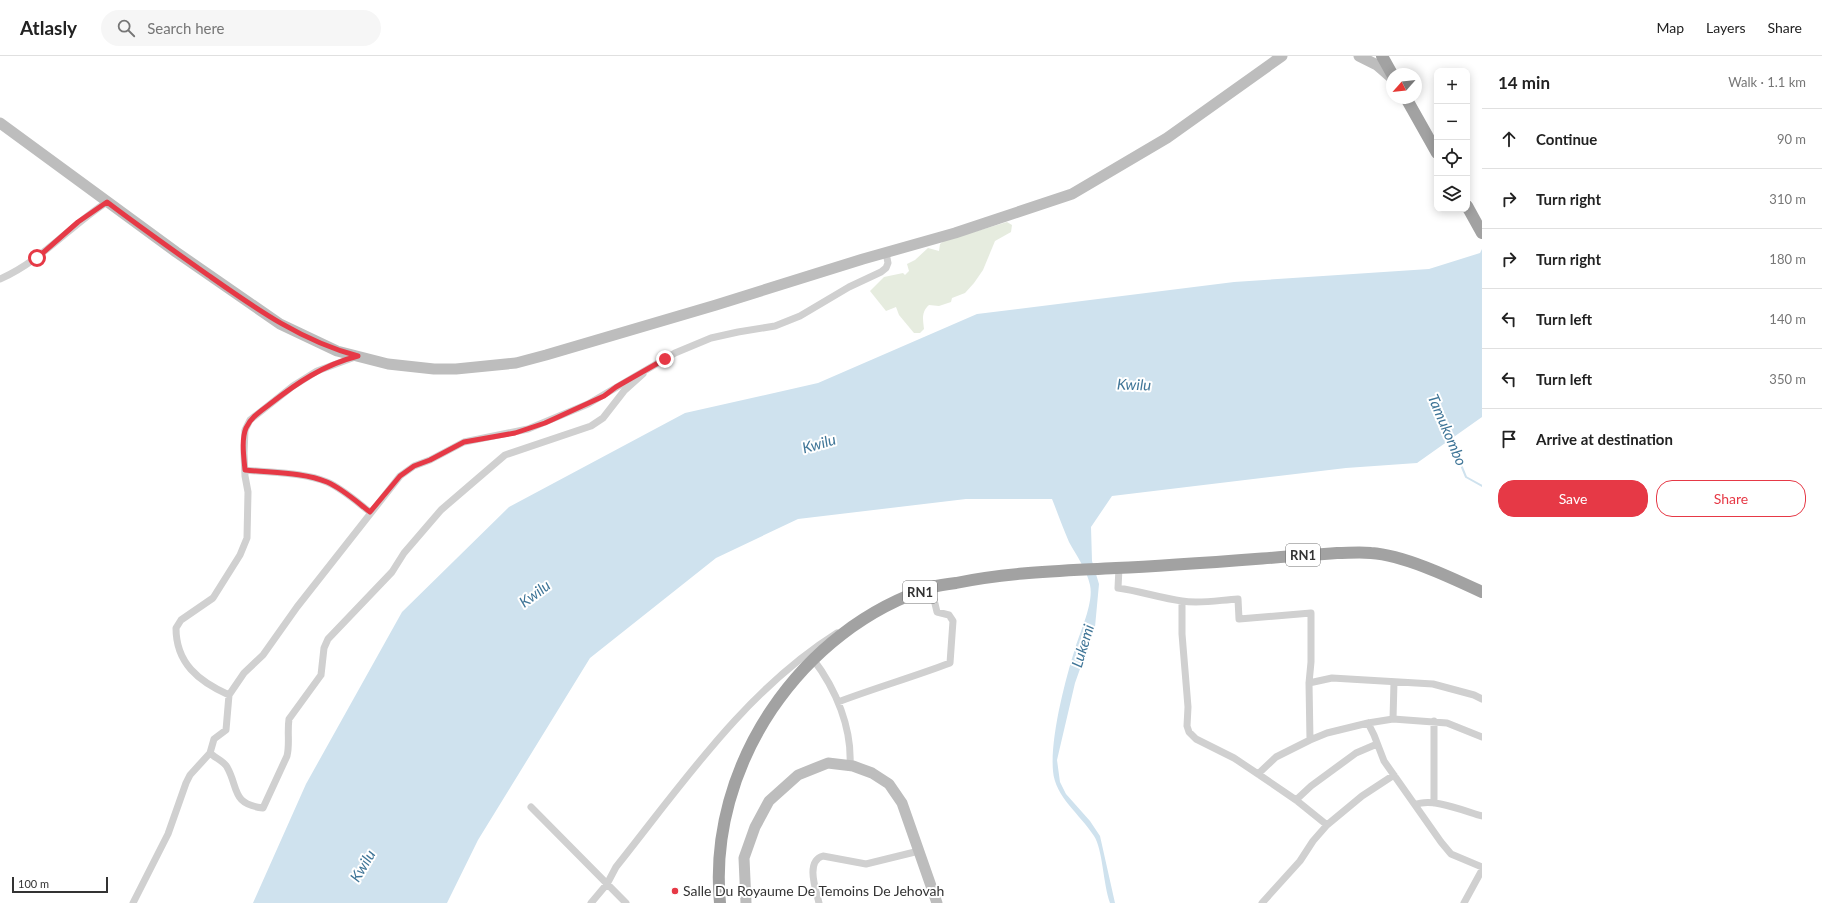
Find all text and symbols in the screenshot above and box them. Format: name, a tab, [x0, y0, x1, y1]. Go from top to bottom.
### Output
search box	[101, 10, 381, 46]
text: Atlasly	[20, 16, 77, 39]
icon: search	[115, 17, 137, 39]
text: Search here	[147, 19, 225, 37]
text: Map	[1656, 19, 1684, 36]
text: Layers	[1706, 19, 1746, 36]
text: Share	[1768, 19, 1802, 36]
north arrow	[1386, 68, 1422, 104]
map controls	[1434, 68, 1470, 212]
button: +	[1434, 68, 1470, 104]
text: 14 min	[1498, 72, 1550, 93]
text: Walk · 1.1 km	[1728, 74, 1806, 90]
button: −	[1434, 104, 1470, 140]
icon: ahead	[1498, 128, 1520, 150]
text: Continue	[1536, 130, 1597, 148]
text: 90 m	[1777, 131, 1806, 147]
button: locate	[1434, 140, 1470, 176]
button: layers	[1434, 176, 1470, 212]
icon: right	[1498, 188, 1520, 210]
text: Turn right	[1536, 190, 1601, 208]
text: 310 m	[1769, 191, 1806, 207]
icon: right	[1498, 248, 1520, 270]
route start	[28, 249, 46, 267]
text: Turn right	[1536, 250, 1601, 268]
text: 180 m	[1769, 251, 1806, 267]
icon: left	[1498, 308, 1520, 330]
text: Turn left	[1536, 310, 1592, 328]
text: 140 m	[1769, 311, 1806, 327]
route end	[656, 350, 674, 368]
icon: left	[1498, 368, 1520, 390]
text: Turn left	[1536, 370, 1592, 388]
text: 350 m	[1769, 371, 1806, 387]
water label: Kwilu	[1117, 374, 1152, 394]
water label: Tamukombo	[1425, 391, 1471, 468]
icon: arrive	[1498, 428, 1520, 450]
water label: Kwilu	[800, 430, 838, 456]
text: Arrive at destination	[1536, 430, 1673, 448]
button: Save	[1498, 480, 1648, 517]
button: Share	[1656, 480, 1806, 517]
road number: RN1	[1286, 544, 1320, 566]
water label: Kwilu	[515, 576, 554, 611]
road number: RN1	[903, 581, 937, 603]
water label: Lukemi	[1067, 622, 1097, 669]
water label: Kwilu	[346, 846, 379, 885]
scale bar	[12, 875, 108, 894]
text: 100 m	[18, 877, 49, 890]
place label: Salle Du Royaume De Temoins De Jehovah	[683, 882, 944, 899]
marker: Salle Du Royaume De Temoins De Jehovah	[670, 886, 680, 896]

